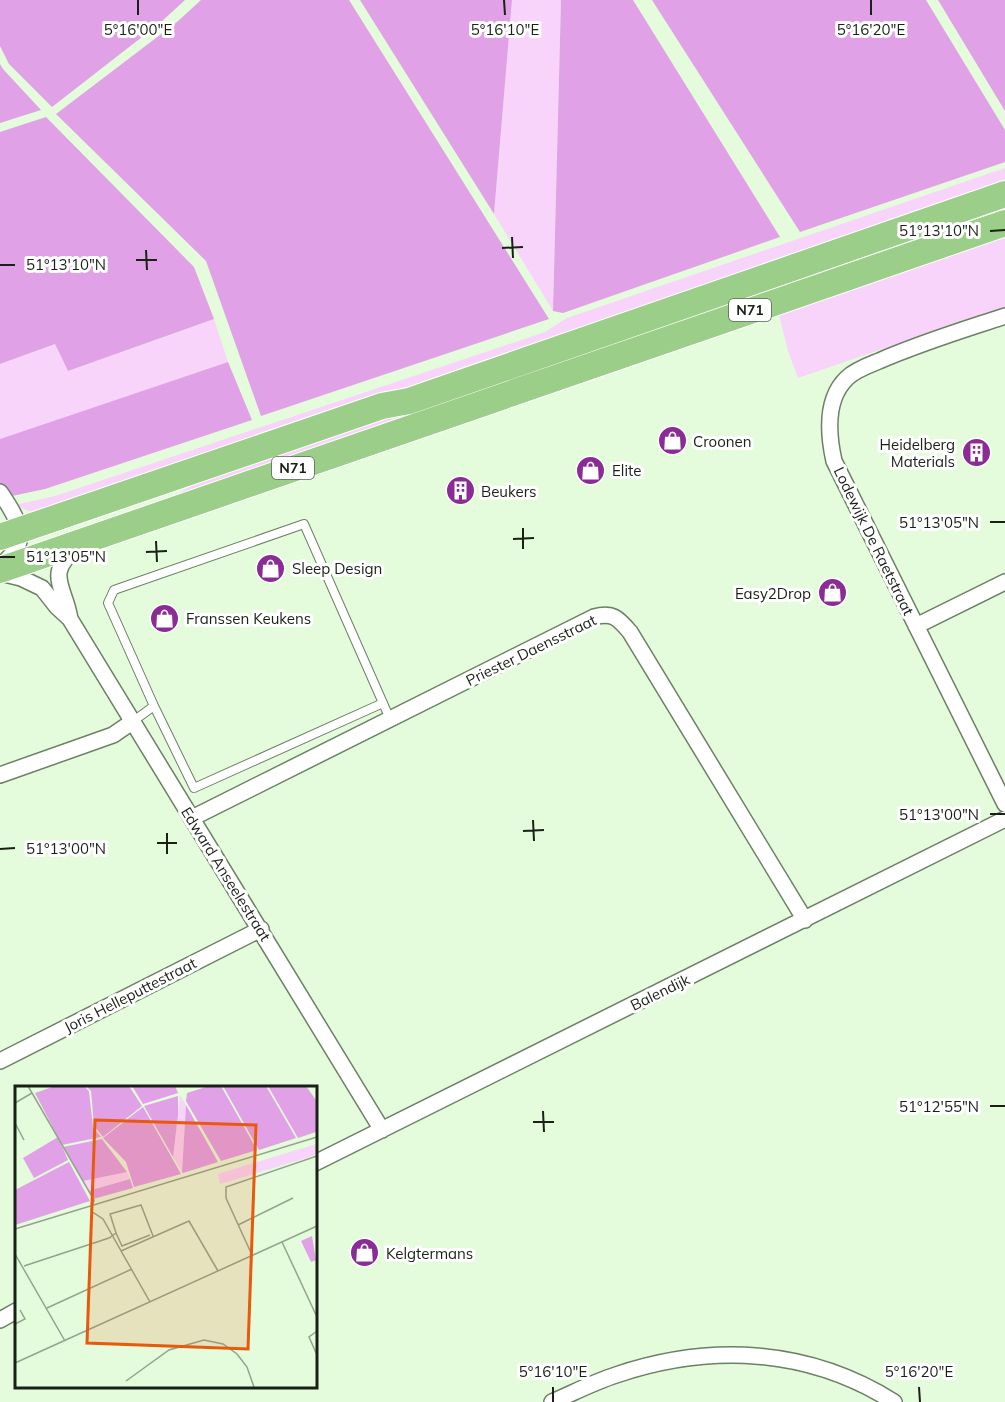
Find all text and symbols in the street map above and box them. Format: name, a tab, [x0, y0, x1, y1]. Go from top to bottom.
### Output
text: 5°16'00"E	[104, 20, 172, 39]
text: 5°16'10"E	[471, 20, 539, 39]
text: 5°16'20"E	[837, 20, 905, 39]
text: 51°13'10"N	[899, 221, 979, 240]
text: 51°13'10"N	[26, 255, 106, 274]
road number: N71	[729, 299, 771, 321]
shop icon: Croonen	[656, 425, 688, 457]
place label: Croonen	[693, 432, 751, 451]
place label: Heidelberg Materials	[879, 435, 955, 471]
building icon: Heidelberg Materials	[960, 437, 992, 469]
shop icon: Elite	[575, 454, 607, 486]
road number: N71	[272, 457, 314, 479]
place label: Elite	[612, 461, 641, 480]
street label: Lodewijk De Raetstraat	[830, 464, 918, 618]
building icon: Beukers	[444, 475, 476, 507]
place label: Beukers	[481, 482, 537, 501]
text: 51°13'05"N	[899, 513, 979, 532]
text: 51°13'05"N	[26, 547, 106, 566]
shop icon: Sleep Design	[255, 552, 287, 584]
place label: Sleep Design	[292, 559, 382, 578]
shop icon: Easy2Drop	[816, 577, 848, 609]
place label: Easy2Drop	[735, 584, 811, 603]
shop icon: Franssen Keukens	[149, 602, 181, 634]
place label: Franssen Keukens	[186, 609, 311, 628]
street label: Priester Daensstraat	[463, 610, 599, 690]
street label: Edward Anseelestraat	[177, 803, 275, 945]
text: 51°13'00"N	[899, 805, 979, 824]
text: 51°13'00"N	[26, 839, 106, 858]
street label: Joris Helleputtestraat	[61, 953, 199, 1037]
street label: Balendijk	[627, 969, 693, 1014]
inset map	[15, 1086, 316, 1387]
text: 51°12'55"N	[899, 1097, 979, 1116]
shop icon: Kelgtermans	[349, 1237, 381, 1269]
place label: Kelgtermans	[386, 1244, 473, 1263]
text: 5°16'10"E	[519, 1362, 587, 1381]
text: 5°16'20"E	[885, 1362, 953, 1381]

